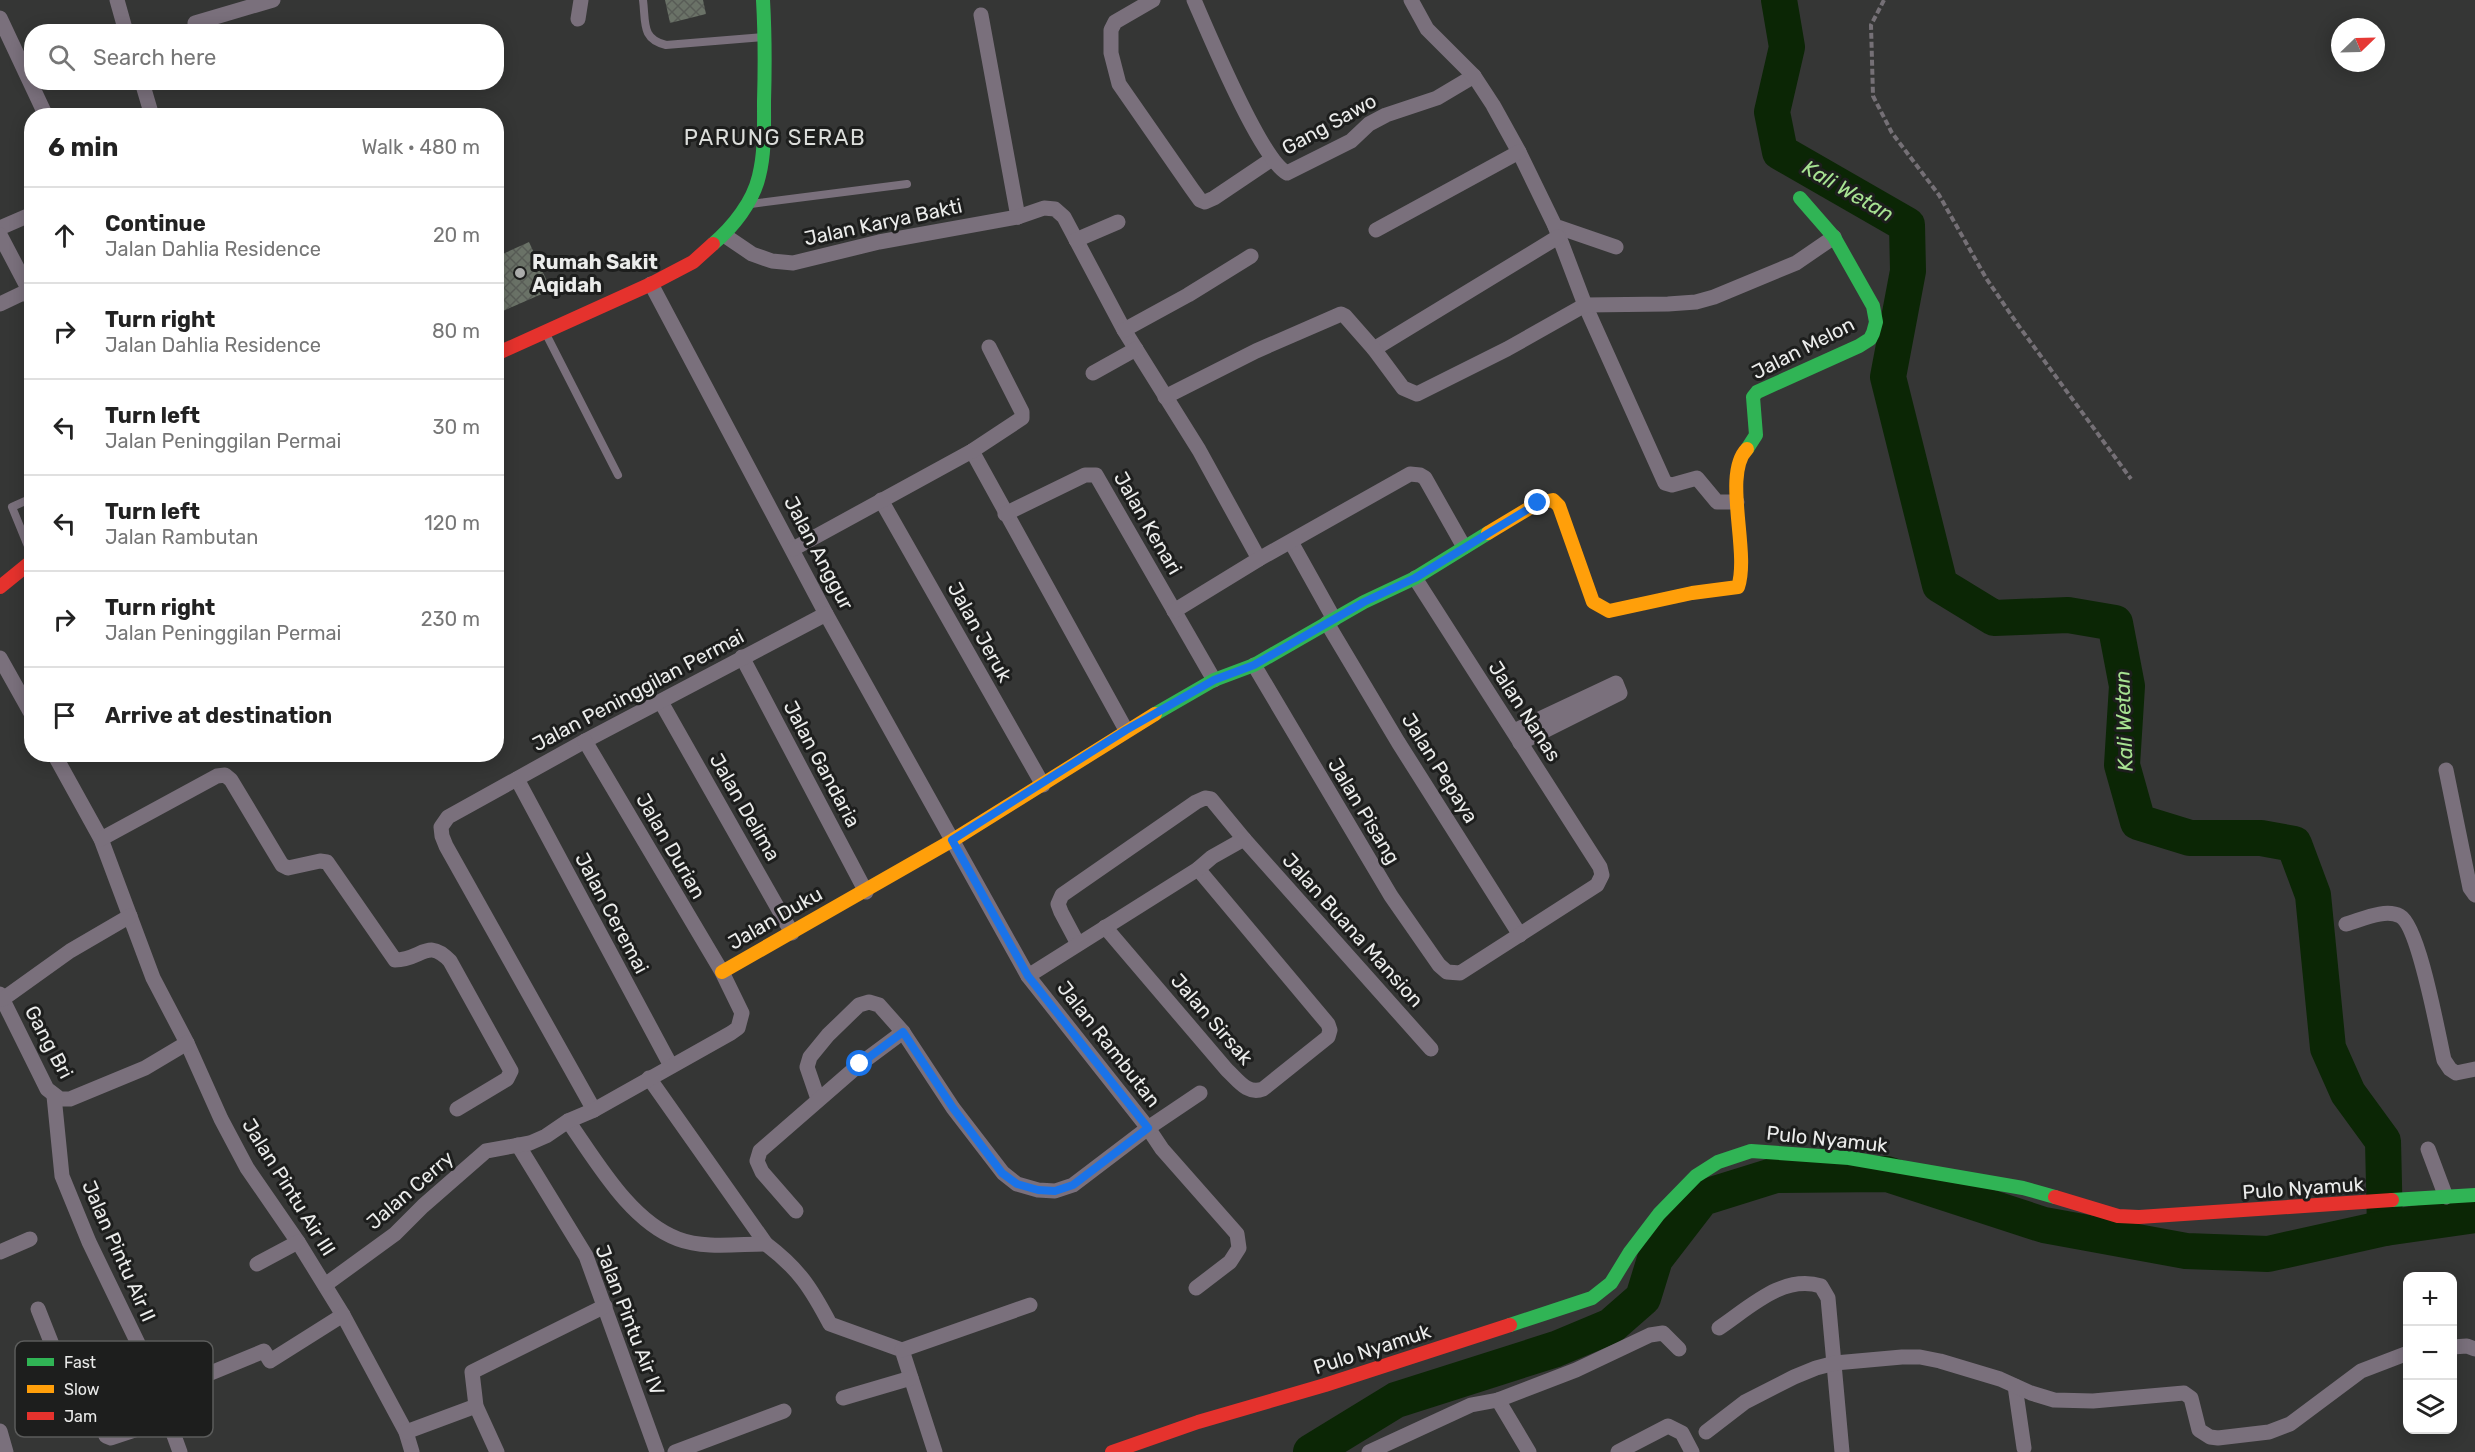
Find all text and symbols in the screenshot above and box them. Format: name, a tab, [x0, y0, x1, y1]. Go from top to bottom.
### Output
north arrow	[2331, 18, 2385, 72]
search box	[24, 24, 504, 90]
icon: search	[45, 41, 78, 74]
text: Search here	[93, 44, 216, 71]
street label: Gang Sawo	[1278, 88, 1380, 160]
district label: PARUNG SERAB	[684, 124, 866, 151]
text: 6 min	[48, 132, 118, 163]
text: Walk · 480 m	[361, 135, 480, 159]
water label: Kali Wetan	[1798, 154, 1898, 227]
street label: Jalan Karya Bakti	[802, 194, 964, 250]
text: Continue	[105, 210, 206, 237]
icon: ahead	[48, 219, 81, 252]
text: 20 m	[433, 223, 480, 247]
text: Jalan Dahlia Residence	[105, 237, 321, 261]
place label: Rumah Sakit Aqidah	[532, 250, 658, 297]
marker: Rumah Sakit Aqidah	[513, 266, 527, 280]
text: Turn right	[105, 306, 215, 333]
street label: Jalan Melon	[1748, 312, 1858, 384]
icon: right	[48, 315, 81, 348]
text: 80 m	[432, 319, 480, 343]
text: Jalan Dahlia Residence	[105, 333, 321, 357]
text: Turn left	[105, 402, 200, 429]
icon: left	[48, 411, 81, 444]
text: 30 m	[433, 415, 480, 439]
text: Jalan Peninggilan Permai	[105, 429, 341, 453]
street label: Jalan Kenari	[1109, 467, 1187, 579]
route end	[1524, 489, 1550, 515]
street label: Jalan Anggur	[779, 492, 859, 614]
text: Turn left	[105, 498, 200, 525]
icon: left	[48, 507, 81, 540]
text: 120 m	[424, 511, 480, 535]
text: Jalan Rambutan	[105, 525, 258, 549]
street label: Jalan Jeruk	[943, 578, 1018, 687]
text: Turn right	[105, 594, 215, 621]
icon: right	[48, 603, 81, 636]
text: 230 m	[421, 607, 480, 631]
text: Jalan Peninggilan Permai	[105, 621, 341, 645]
street label: Jalan Peninggilan Permai	[528, 624, 748, 756]
street label: Jalan Nanas	[1484, 656, 1566, 766]
water label: Kali Wetan	[2109, 670, 2138, 772]
street label: Jalan Gandaria	[779, 697, 865, 831]
icon: arrive	[48, 699, 81, 732]
text: Arrive at destination	[105, 702, 332, 729]
street label: Jalan Pepaya	[1397, 709, 1483, 827]
street label: Jalan Delima	[705, 749, 785, 865]
street label: Jalan Pisang	[1323, 754, 1405, 868]
street label: Jalan Durian	[631, 789, 711, 903]
street label: Jalan Ceremai	[570, 848, 654, 978]
street label: Jalan Buana Mansion	[1278, 848, 1428, 1012]
street label: Jalan Duku	[724, 881, 826, 955]
street label: Jalan Sirsak	[1166, 968, 1259, 1070]
street label: Jalan Rambutan	[1052, 976, 1166, 1112]
street label: Gang Bri	[20, 1001, 78, 1083]
route start	[846, 1050, 872, 1076]
street label: Jalan Pintu Air III	[237, 1114, 341, 1260]
street label: Pulo Nyamuk	[1765, 1121, 1890, 1157]
street label: Jalan Cerry	[362, 1146, 458, 1234]
street label: Pulo Nyamuk	[2241, 1172, 2365, 1204]
street label: Jalan Pintu Air II	[77, 1177, 161, 1325]
street label: Jalan Pintu Air IV	[590, 1241, 670, 1399]
map controls	[2403, 1272, 2457, 1434]
button: +	[2403, 1272, 2457, 1326]
street label: Pulo Nyamuk	[1310, 1319, 1434, 1379]
button: −	[2403, 1326, 2457, 1380]
legend	[15, 1341, 213, 1437]
text: Fast	[64, 1353, 96, 1372]
text: Slow	[64, 1380, 100, 1399]
button: layers	[2403, 1380, 2457, 1434]
text: Jam	[64, 1407, 97, 1426]

